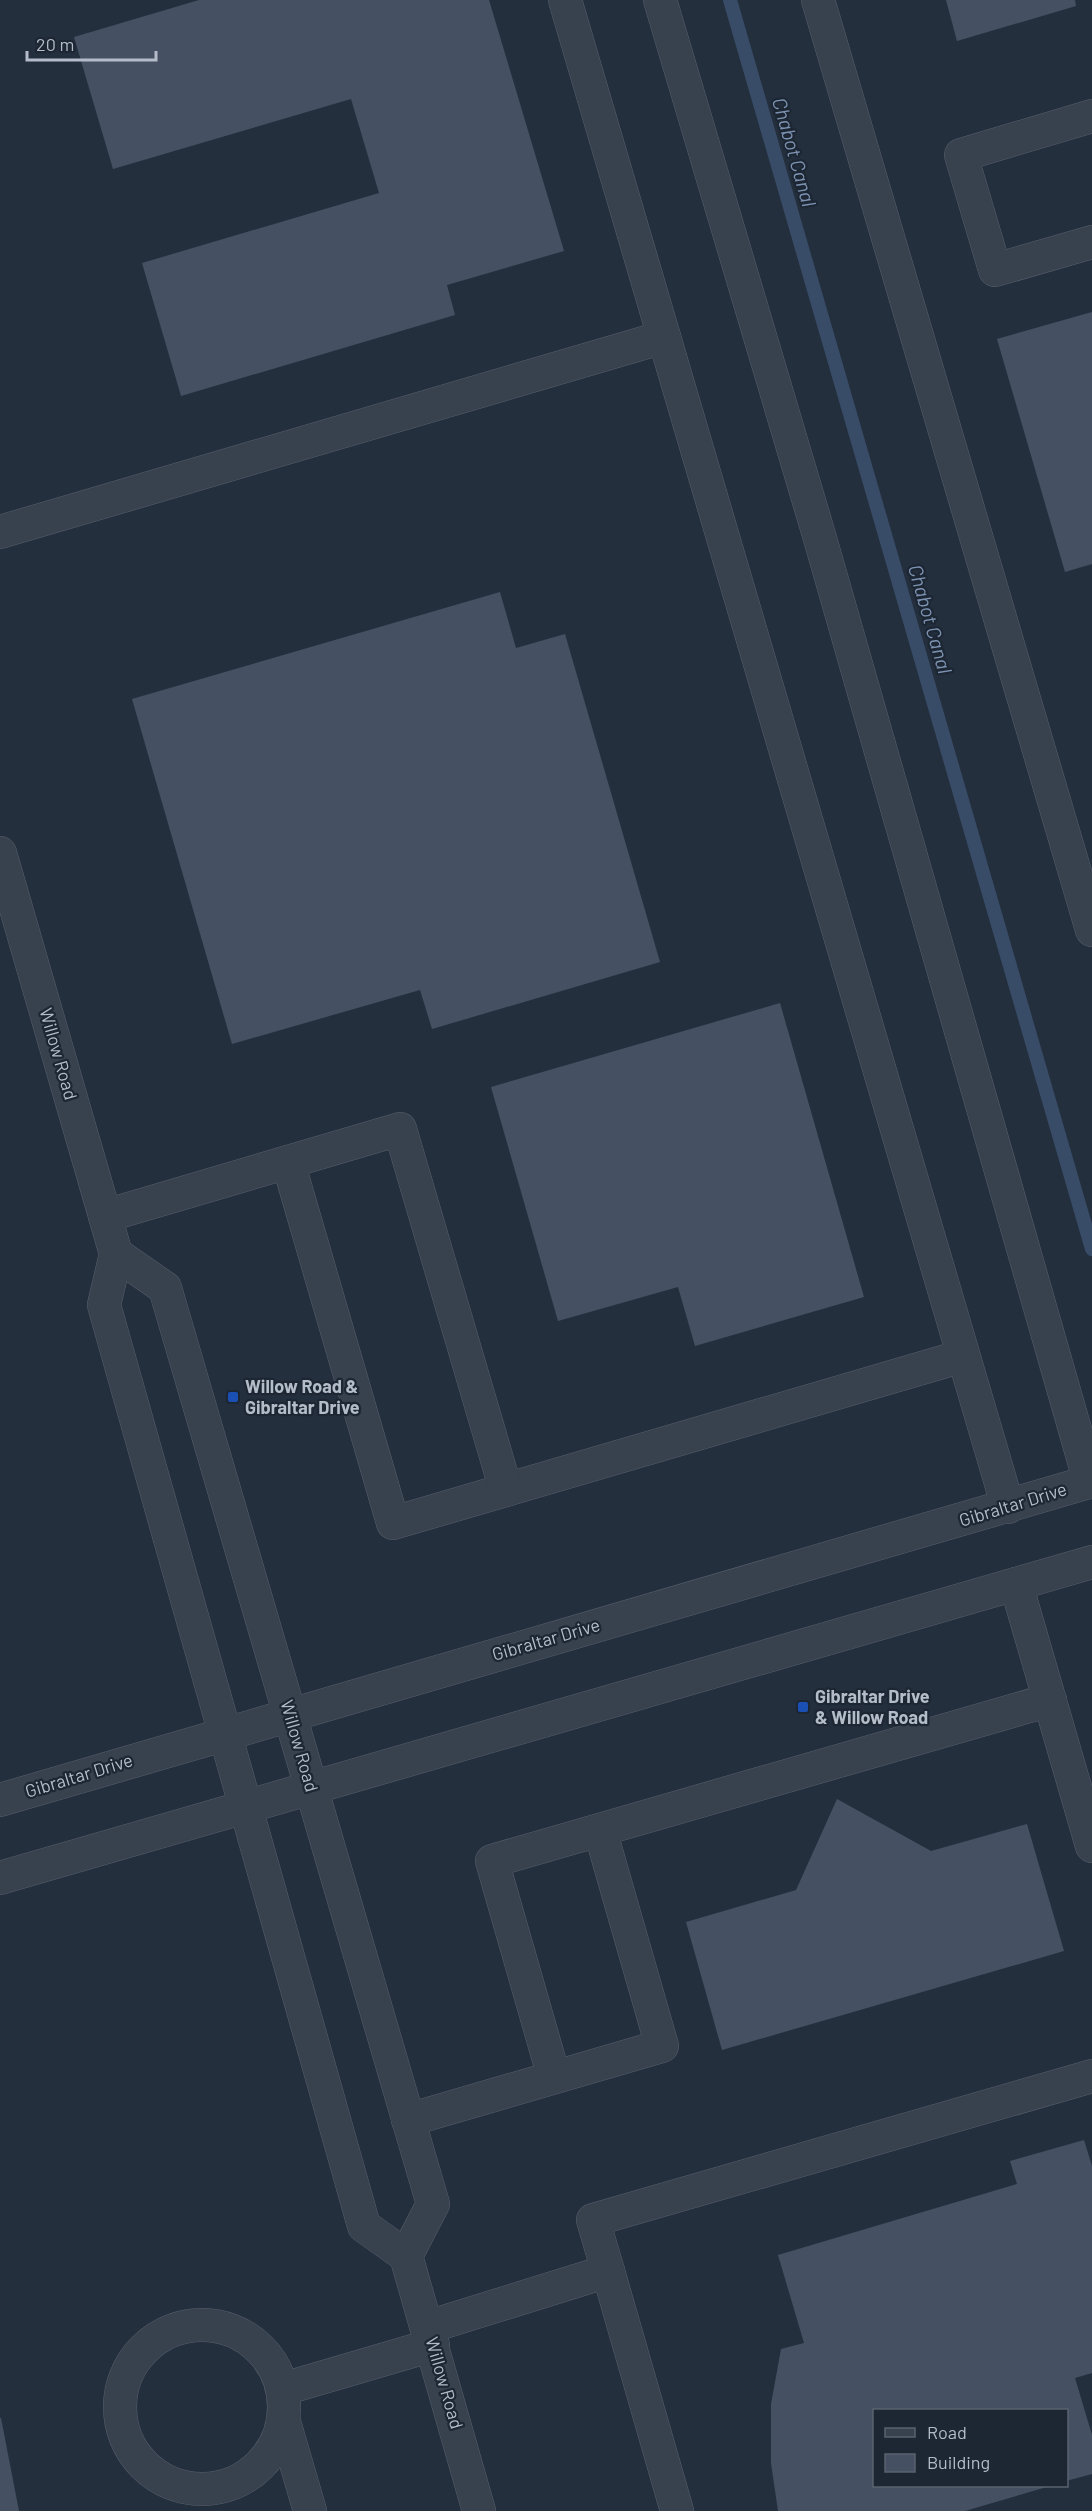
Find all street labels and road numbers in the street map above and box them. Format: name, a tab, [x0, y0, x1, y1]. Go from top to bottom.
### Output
street label: Willow Road	[35, 1005, 83, 1102]
street label: Gibraltar Drive	[956, 1477, 1069, 1531]
street label: Gibraltar Drive	[489, 1613, 602, 1665]
street label: Willow Road	[276, 1697, 324, 1794]
street label: Gibraltar Drive	[22, 1748, 135, 1802]
street label: Willow Road	[421, 2334, 469, 2431]

